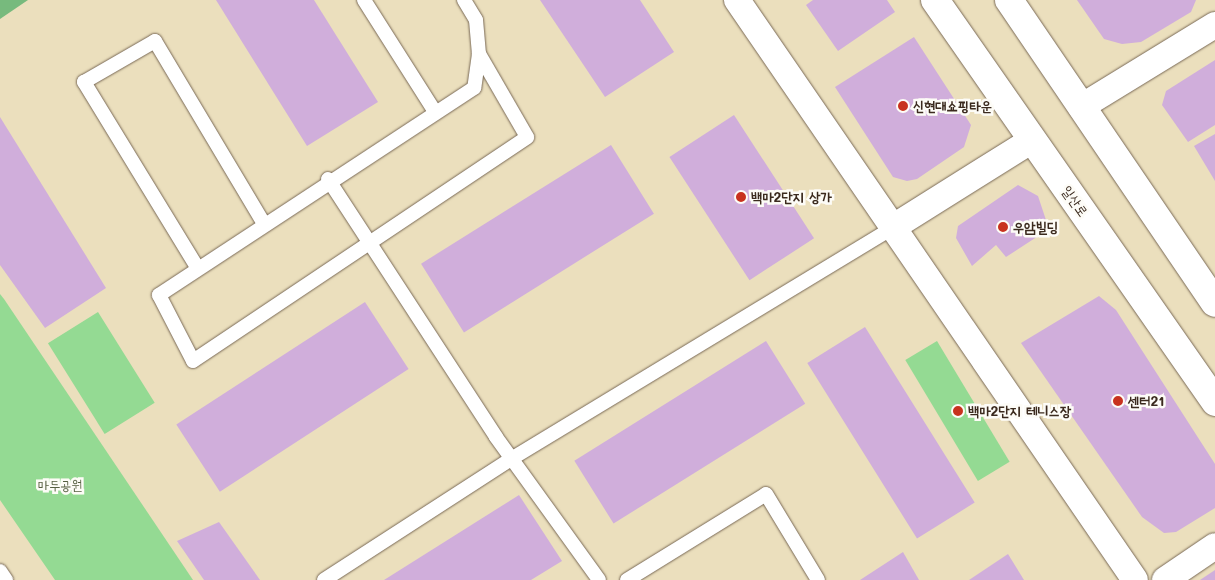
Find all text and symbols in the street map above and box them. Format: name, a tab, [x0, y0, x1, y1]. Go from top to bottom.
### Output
place label: 신현대쇼핑타운	[913, 98, 992, 114]
marker: 신현대쇼핑타운	[897, 100, 909, 112]
street label: 일산로	[1058, 182, 1092, 220]
place label: 백마2단지 상가	[751, 189, 831, 205]
marker: 백마2단지 상가	[735, 191, 747, 203]
place label: 우암빌딩	[1013, 219, 1058, 235]
marker: 우암빌딩	[997, 221, 1009, 233]
place label: 센터21	[1128, 393, 1165, 409]
marker: 센터21	[1112, 395, 1124, 407]
place label: 백마2단지 테니스장	[968, 403, 1071, 419]
marker: 백마2단지 테니스장	[952, 405, 964, 417]
park label: 마두공원	[37, 477, 83, 493]

